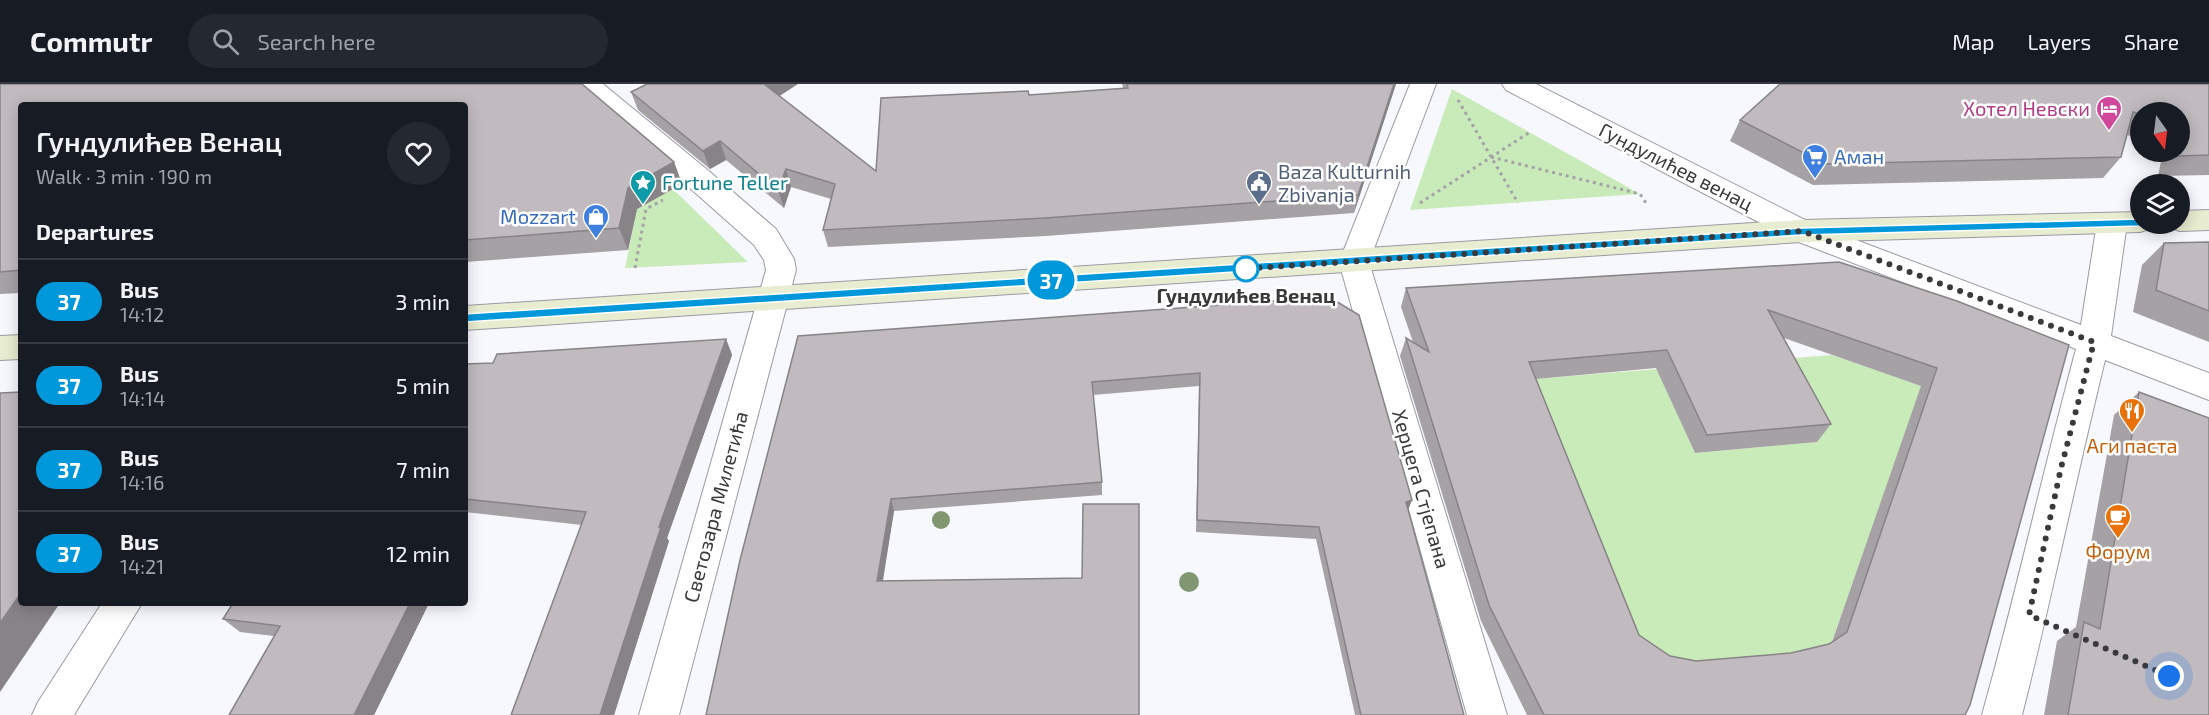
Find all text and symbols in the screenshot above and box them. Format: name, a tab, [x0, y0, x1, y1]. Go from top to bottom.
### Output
search box	[188, 14, 608, 68]
text: Commutr	[30, 24, 152, 58]
icon: search	[209, 25, 242, 58]
text: Search here	[257, 28, 376, 54]
text: Map	[1952, 29, 1994, 54]
text: Layers	[2027, 29, 2091, 54]
text: Share	[2124, 29, 2179, 54]
hotel icon: Хотел Невски	[2094, 94, 2124, 132]
place label: Хотел Невски	[1963, 96, 2090, 120]
north arrow	[2130, 102, 2190, 162]
map controls	[2130, 102, 2190, 234]
street label: Гундулићев венац	[1595, 117, 1758, 216]
button: heart	[387, 122, 450, 185]
text: Гундулићев Венац	[36, 124, 282, 158]
supermarket icon: Аман	[1800, 142, 1830, 180]
place label: Аман	[1834, 144, 1884, 168]
place label: Baza Kulturnih Zbivanja	[1278, 159, 1411, 206]
text: Walk · 3 min · 190 m	[36, 164, 212, 188]
place icon: Fortune Teller	[628, 168, 658, 206]
public building icon: Baza Kulturnih Zbivanja	[1244, 168, 1274, 206]
place label: Fortune Teller	[662, 170, 788, 194]
button: layers	[2130, 174, 2190, 234]
shop icon: Mozzart	[581, 202, 611, 240]
place label: Mozzart	[500, 204, 576, 228]
text: Departures	[36, 218, 154, 244]
marker: Гундулићев Венац	[1233, 256, 1259, 282]
line badge: 37	[1024, 260, 1078, 300]
text: 37	[1040, 268, 1063, 293]
text: Bus	[120, 276, 159, 302]
place label: Гундулићев Венац	[1156, 283, 1336, 307]
text: 3 min	[395, 288, 450, 314]
text: 37	[58, 289, 81, 314]
text: 14:12	[120, 302, 164, 326]
text: Bus	[120, 360, 159, 386]
text: 5 min	[396, 372, 450, 398]
text: 37	[58, 373, 81, 398]
text: 14:14	[120, 386, 165, 410]
restaurant icon: Аги паста	[2117, 396, 2147, 434]
street label: Херцега Стјепана	[1388, 407, 1456, 571]
street label: Светозара Милетића	[678, 408, 752, 605]
place label: Аги паста	[2086, 433, 2178, 457]
text: Bus	[120, 444, 159, 470]
text: 7 min	[396, 456, 450, 482]
text: 37	[58, 457, 81, 482]
text: 14:16	[120, 470, 164, 494]
cafe icon: Форум	[2103, 502, 2133, 540]
text: Bus	[120, 528, 159, 554]
place label: Форум	[2085, 539, 2151, 564]
text: 12 min	[386, 540, 450, 566]
text: 37	[58, 541, 81, 566]
text: 14:21	[120, 554, 164, 578]
your location	[2154, 661, 2184, 691]

